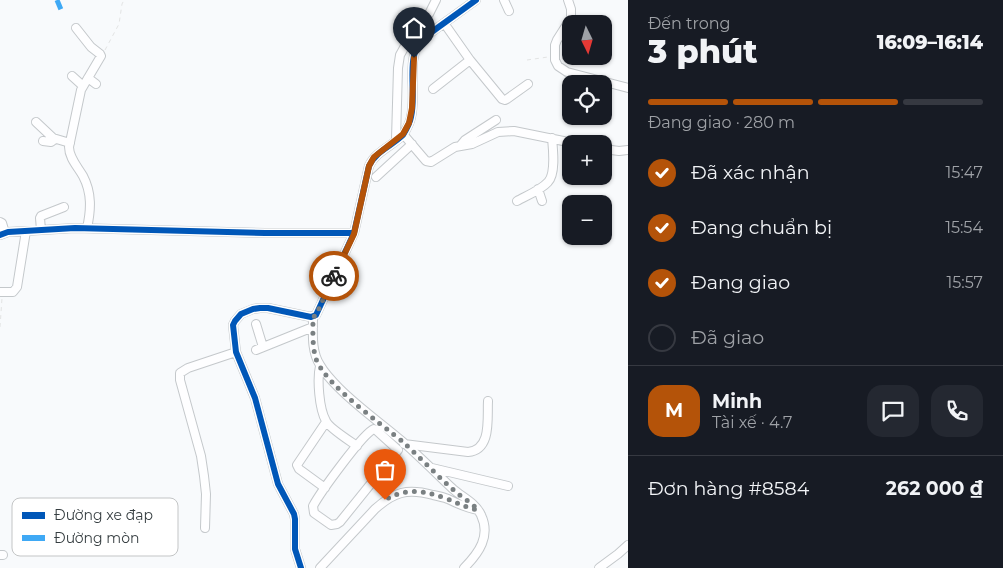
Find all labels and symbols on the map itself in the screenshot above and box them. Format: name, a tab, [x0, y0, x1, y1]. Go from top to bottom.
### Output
pin	[393, 7, 435, 58]
north arrow	[562, 15, 612, 65]
courier	[309, 251, 359, 301]
pin	[364, 449, 406, 500]
legend	[12, 498, 178, 556]
text: Đường xe đạp	[54, 506, 153, 524]
text: Đường mòn	[54, 529, 139, 547]

